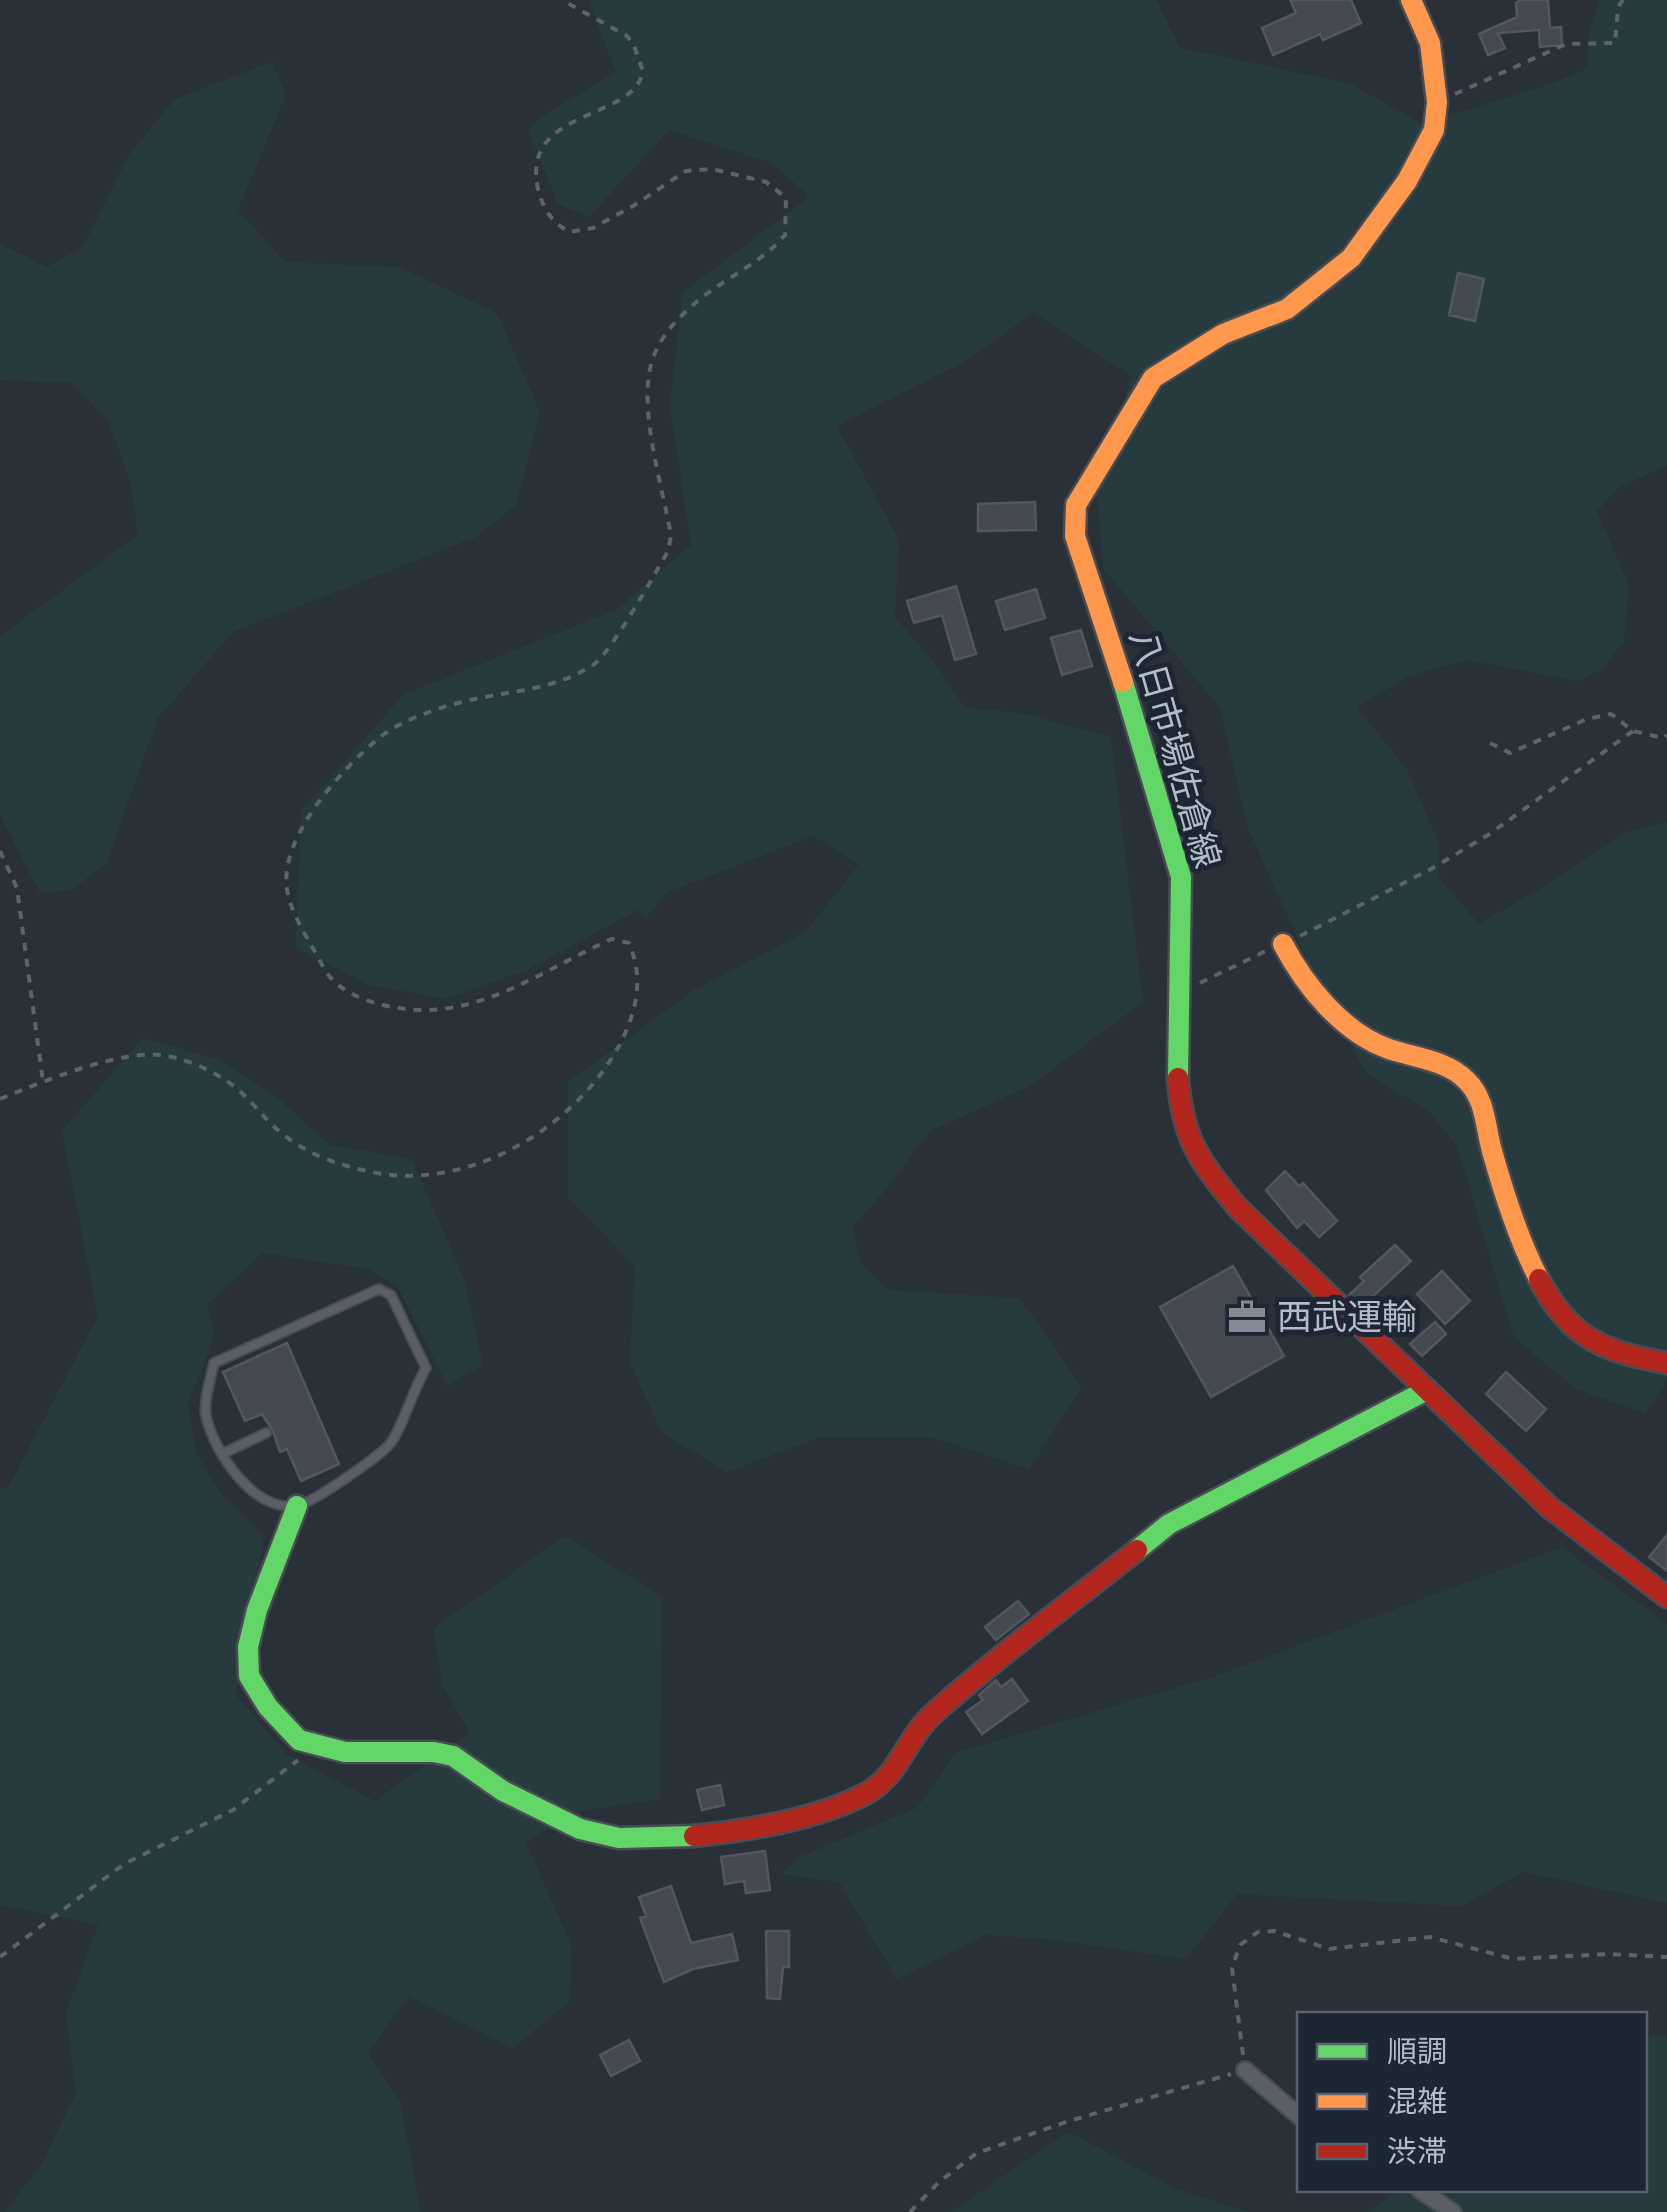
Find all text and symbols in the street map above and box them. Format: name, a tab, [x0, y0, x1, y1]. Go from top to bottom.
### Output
street label: 八日市場佐倉線	[1123, 625, 1229, 872]
office icon: 西武運輸	[1226, 1296, 1268, 1338]
place label: 西武運輸	[1277, 1296, 1417, 1336]
legend	[1297, 2012, 1647, 2192]
text: 順調	[1387, 2034, 1447, 2068]
text: 混雑	[1387, 2084, 1447, 2118]
text: 渋滞	[1387, 2134, 1447, 2168]

